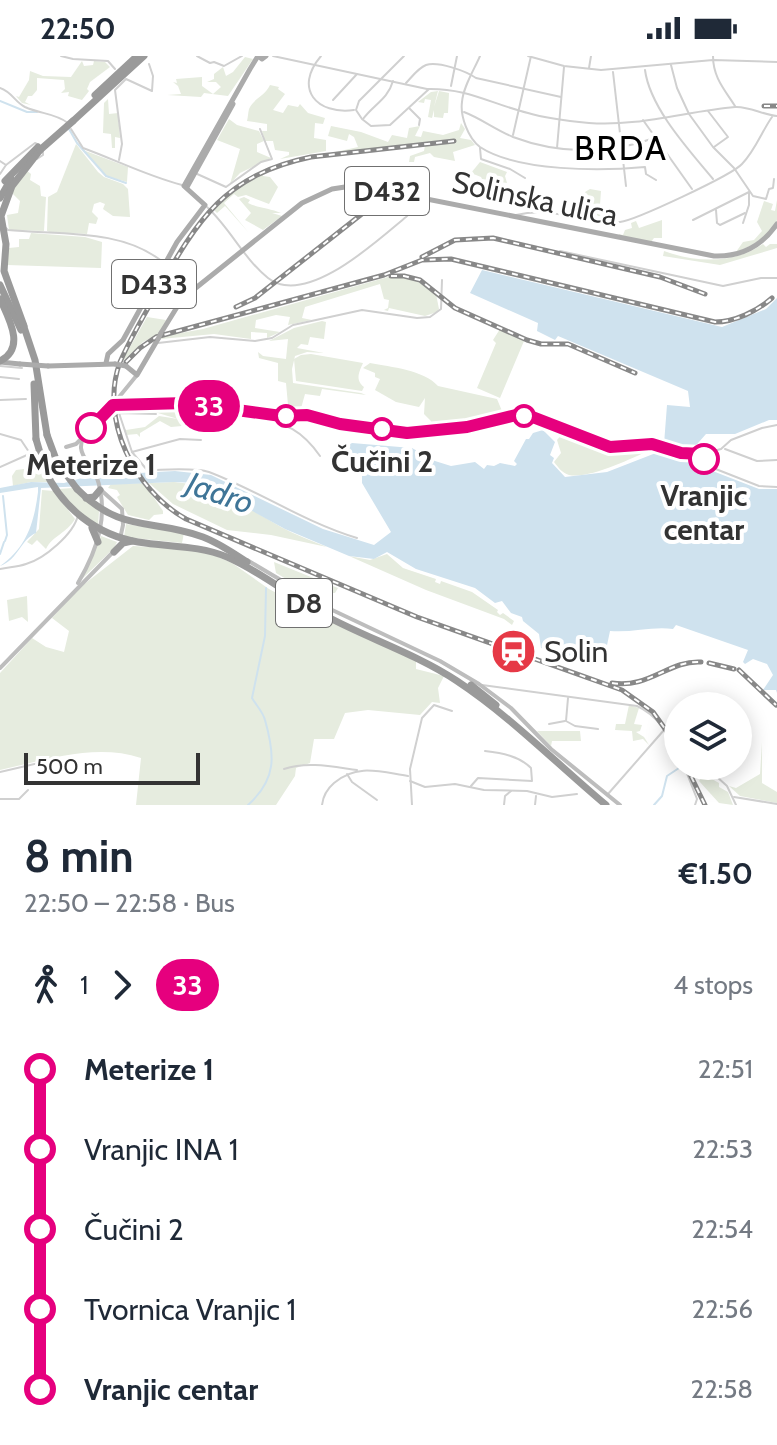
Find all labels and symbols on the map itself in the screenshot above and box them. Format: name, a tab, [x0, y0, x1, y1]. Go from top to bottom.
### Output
district label: BRDA	[574, 127, 668, 169]
street label: Solinska ulica	[449, 163, 622, 234]
road number: D432	[345, 167, 429, 215]
road number: D433	[112, 260, 196, 308]
line badge: 33	[173, 380, 245, 432]
unlabelled marker	[275, 405, 297, 427]
unlabelled marker	[513, 405, 535, 427]
marker: Meterize 1	[76, 413, 106, 443]
marker: Čučini 2	[371, 418, 393, 440]
place label: Čučini 2	[331, 443, 433, 480]
marker: Vranjic centar	[689, 444, 719, 474]
place label: Meterize 1	[26, 446, 156, 483]
water label: Jadro	[179, 462, 259, 522]
place label: Vranjic centar	[661, 477, 747, 548]
road number: D8	[276, 579, 332, 627]
station icon: Solin	[489, 628, 537, 676]
place label: Solin	[544, 633, 608, 670]
scale bar	[24, 749, 200, 785]

